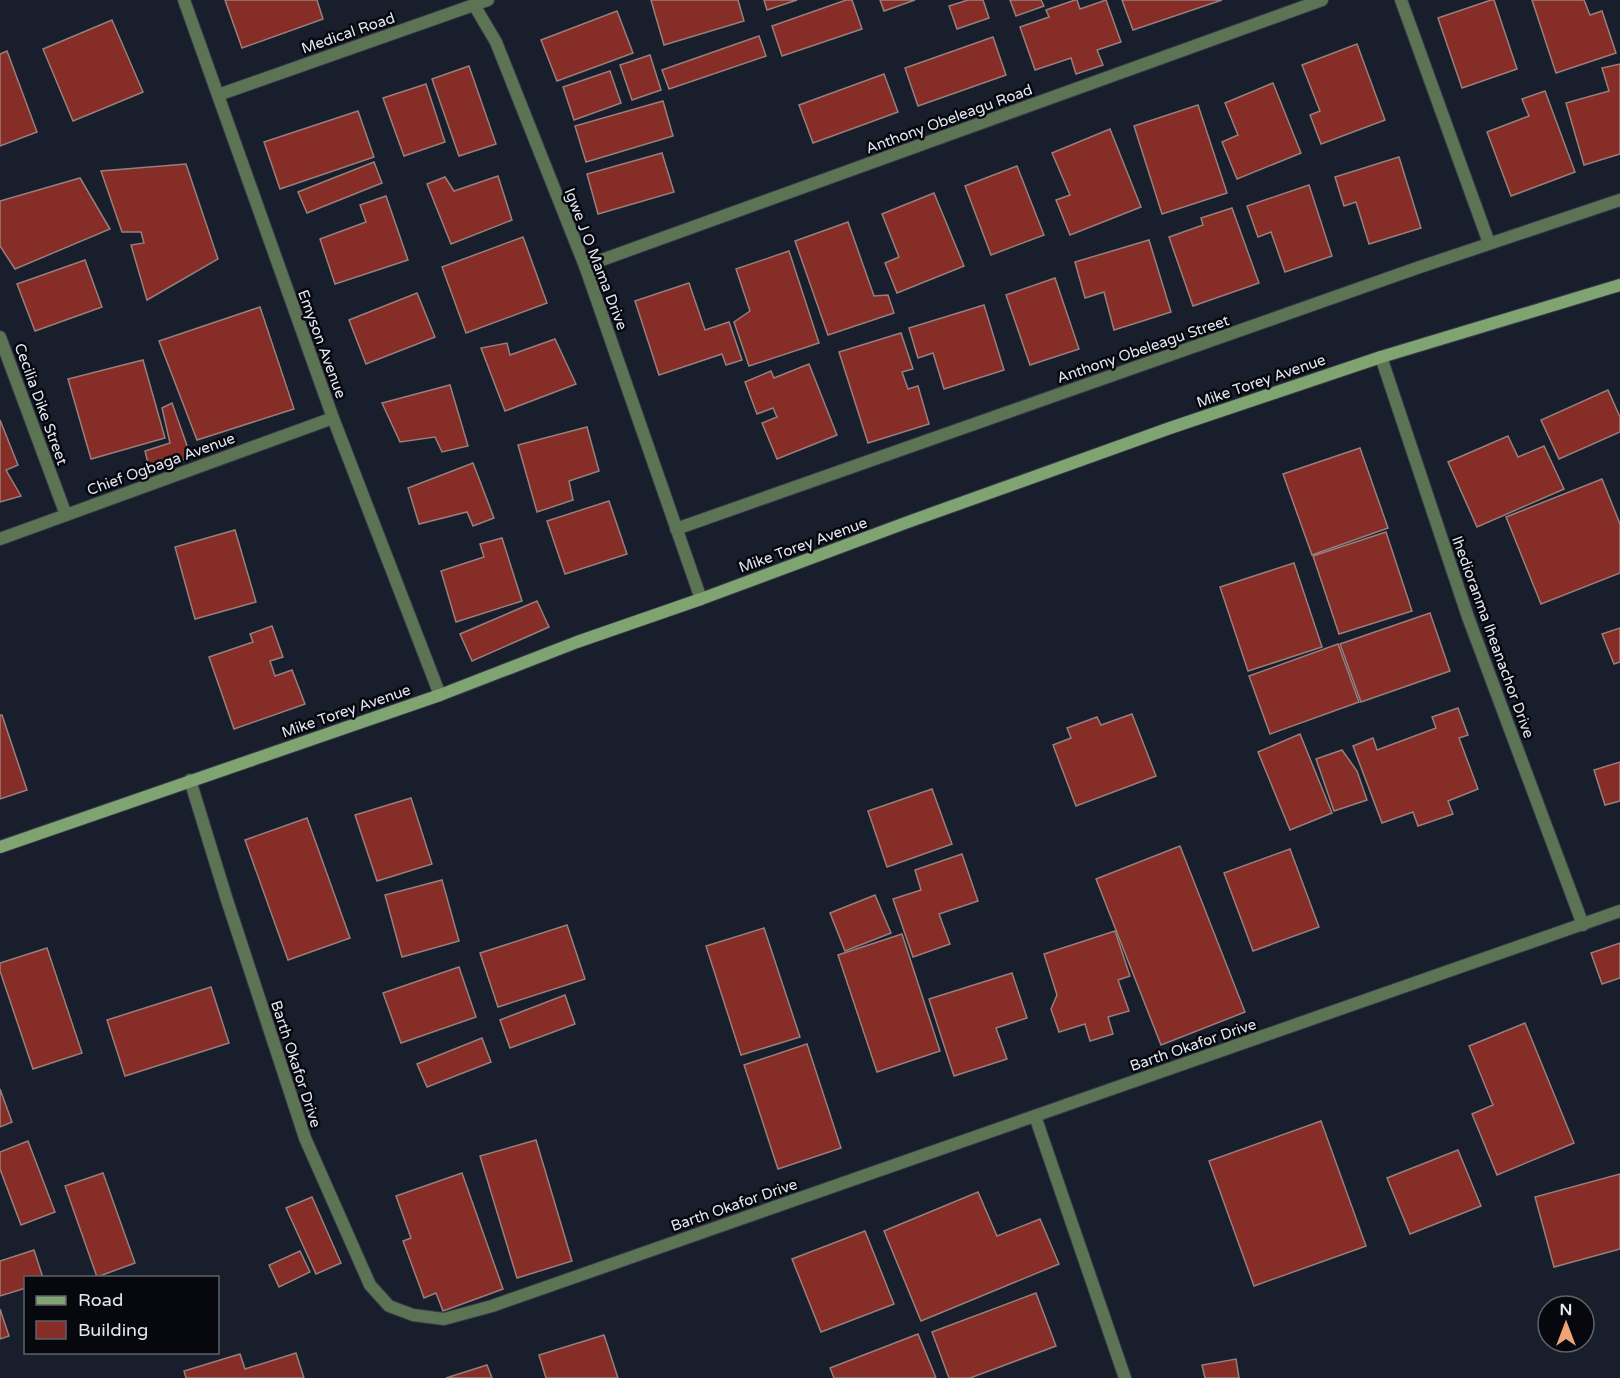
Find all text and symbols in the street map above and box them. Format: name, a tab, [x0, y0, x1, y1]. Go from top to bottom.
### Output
street label: Medical Road	[299, 9, 397, 57]
street label: Anthony Obeleagu Road	[863, 80, 1035, 158]
street label: Igwe J O Mama Drive	[561, 185, 631, 333]
street label: Emyson Avenue	[294, 287, 350, 401]
street label: Anthony Obeleagu Street	[1054, 311, 1232, 387]
street label: Cecilia Dike Street	[11, 341, 71, 468]
street label: Mike Torey Avenue	[1194, 350, 1328, 412]
street label: Chief Ogbaga Avenue	[85, 429, 237, 499]
street label: Mike Torey Avenue	[736, 513, 870, 577]
street label: Ihedioranma Iheanachor Drive	[1448, 533, 1538, 741]
street label: Mike Torey Avenue	[279, 680, 413, 742]
street label: Barth Okafor Drive	[267, 998, 325, 1130]
street label: Barth Okafor Drive	[1127, 1015, 1259, 1075]
street label: Barth Okafor Drive	[668, 1175, 800, 1235]
legend	[24, 1276, 219, 1354]
text: Road	[78, 1289, 123, 1311]
north arrow	[1536, 1294, 1596, 1354]
text: N	[1560, 1300, 1572, 1320]
text: Building	[78, 1319, 148, 1341]

